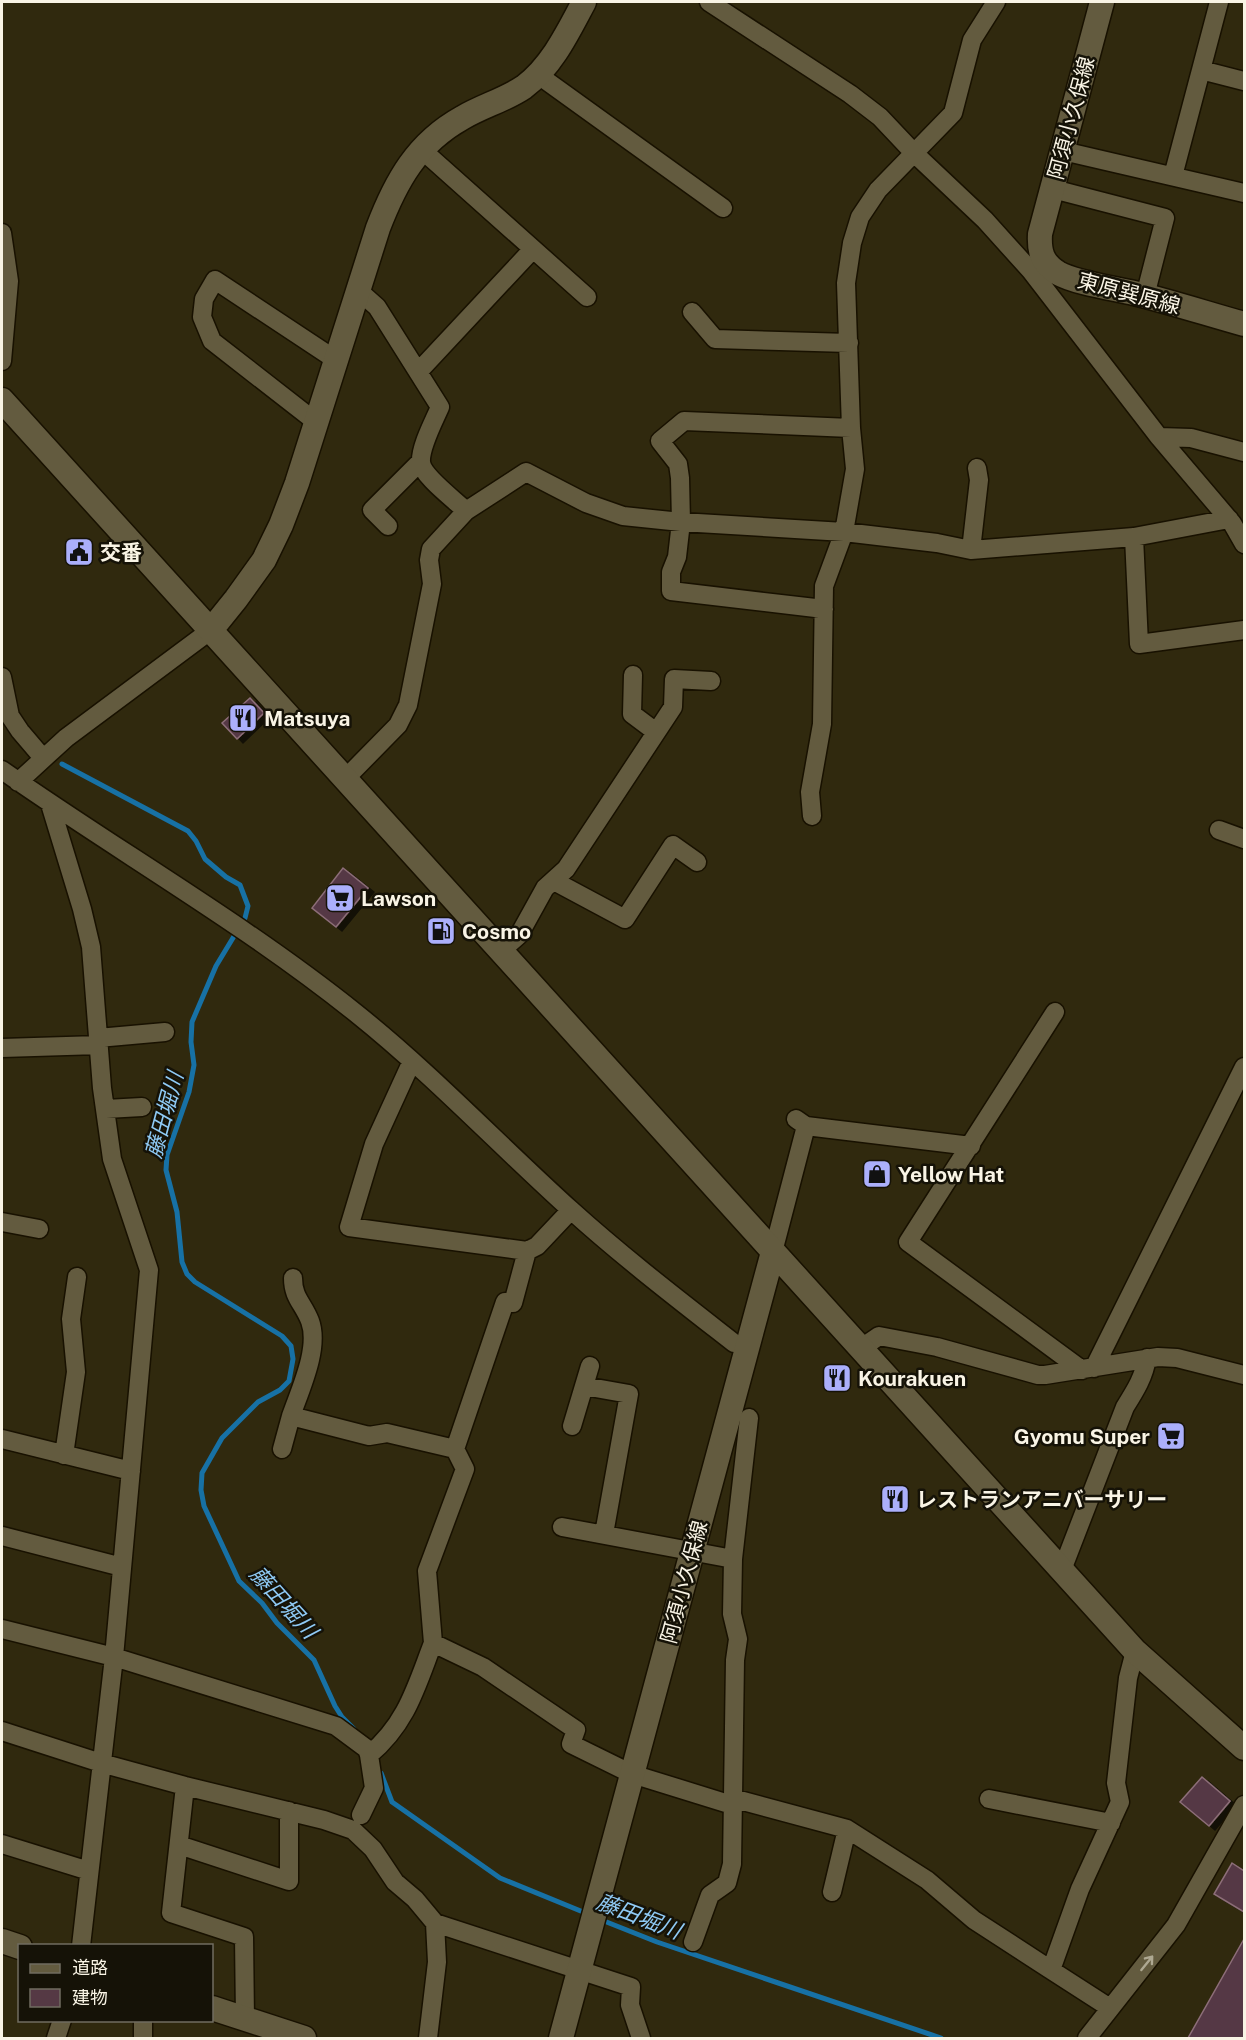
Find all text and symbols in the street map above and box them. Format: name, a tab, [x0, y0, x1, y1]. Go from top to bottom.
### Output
street label: 阿須小久保線	[1043, 54, 1099, 182]
street label: 東原巽原線	[1075, 267, 1183, 319]
public building icon: 交番	[63, 536, 95, 568]
place label: 交番	[100, 540, 142, 565]
restaurant icon: Matsuya	[227, 702, 259, 734]
place label: Matsuya	[264, 706, 350, 731]
supermarket icon: Lawson	[324, 882, 356, 914]
place label: Lawson	[361, 886, 436, 911]
fuel station icon: Cosmo	[425, 915, 457, 947]
place label: Cosmo	[462, 919, 531, 944]
water label: 藤田堀川	[140, 1067, 188, 1161]
shop icon: Yellow Hat	[861, 1158, 893, 1190]
place label: Yellow Hat	[898, 1162, 1004, 1187]
restaurant icon: Kourakuen	[821, 1362, 853, 1394]
place label: Kourakuen	[858, 1366, 966, 1391]
supermarket icon: Gyomu Super	[1155, 1420, 1187, 1452]
place label: Gyomu Super	[1014, 1424, 1150, 1449]
restaurant icon: レストランアニバーサリー	[879, 1483, 911, 1515]
place label: レストランアニバーサリー	[916, 1487, 1167, 1512]
street label: 阿須小久保線	[656, 1518, 712, 1646]
water label: 藤田堀川	[245, 1561, 324, 1645]
water label: 藤田堀川	[593, 1888, 687, 1945]
legend	[18, 1944, 213, 2022]
one-way arrow	[1141, 1955, 1154, 1971]
text: 道路	[72, 1957, 108, 1978]
text: 建物	[72, 1987, 108, 2008]

